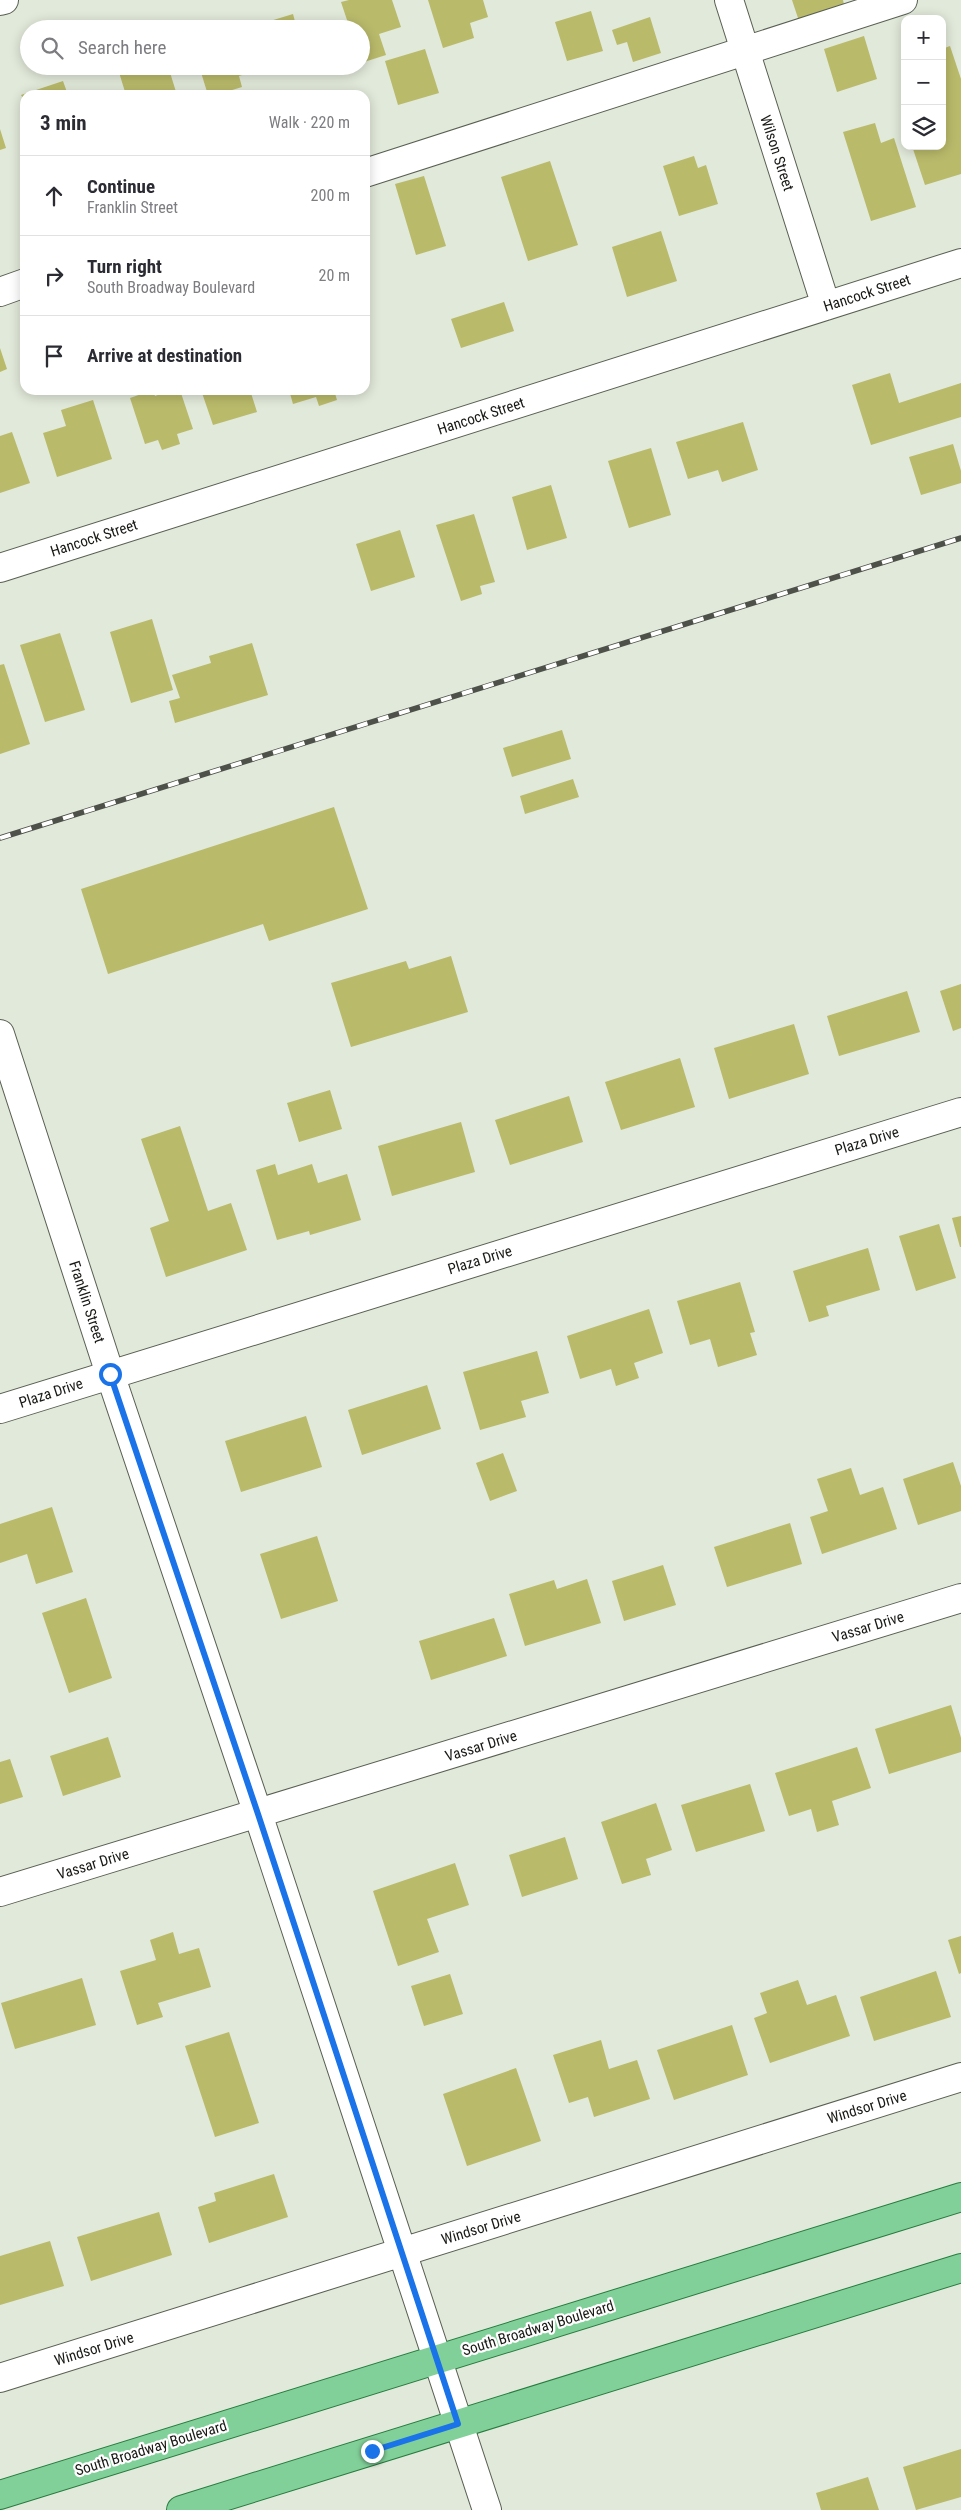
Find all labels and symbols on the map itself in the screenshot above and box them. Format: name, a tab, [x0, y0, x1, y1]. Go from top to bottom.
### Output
street label: Wilson Street	[756, 113, 798, 193]
street label: Hancock Street	[821, 270, 913, 316]
street label: Hancock Street	[435, 393, 527, 439]
street label: Hancock Street	[48, 515, 140, 561]
street label: Plaza Drive	[833, 1123, 901, 1159]
street label: Plaza Drive	[446, 1242, 514, 1278]
street label: Franklin Street	[65, 1259, 109, 1345]
route start	[99, 1363, 122, 1386]
street label: Plaza Drive	[17, 1374, 85, 1412]
street label: Vassar Drive	[830, 1608, 906, 1646]
street label: Vassar Drive	[443, 1727, 519, 1765]
street label: Vassar Drive	[55, 1845, 131, 1883]
street label: Windsor Drive	[825, 2086, 909, 2128]
street label: Windsor Drive	[439, 2207, 523, 2249]
street label: South Broadway Boulevard	[460, 2296, 616, 2360]
street label: Windsor Drive	[52, 2328, 136, 2370]
street label: South Broadway Boulevard	[73, 2416, 229, 2480]
route end	[361, 2440, 384, 2463]

